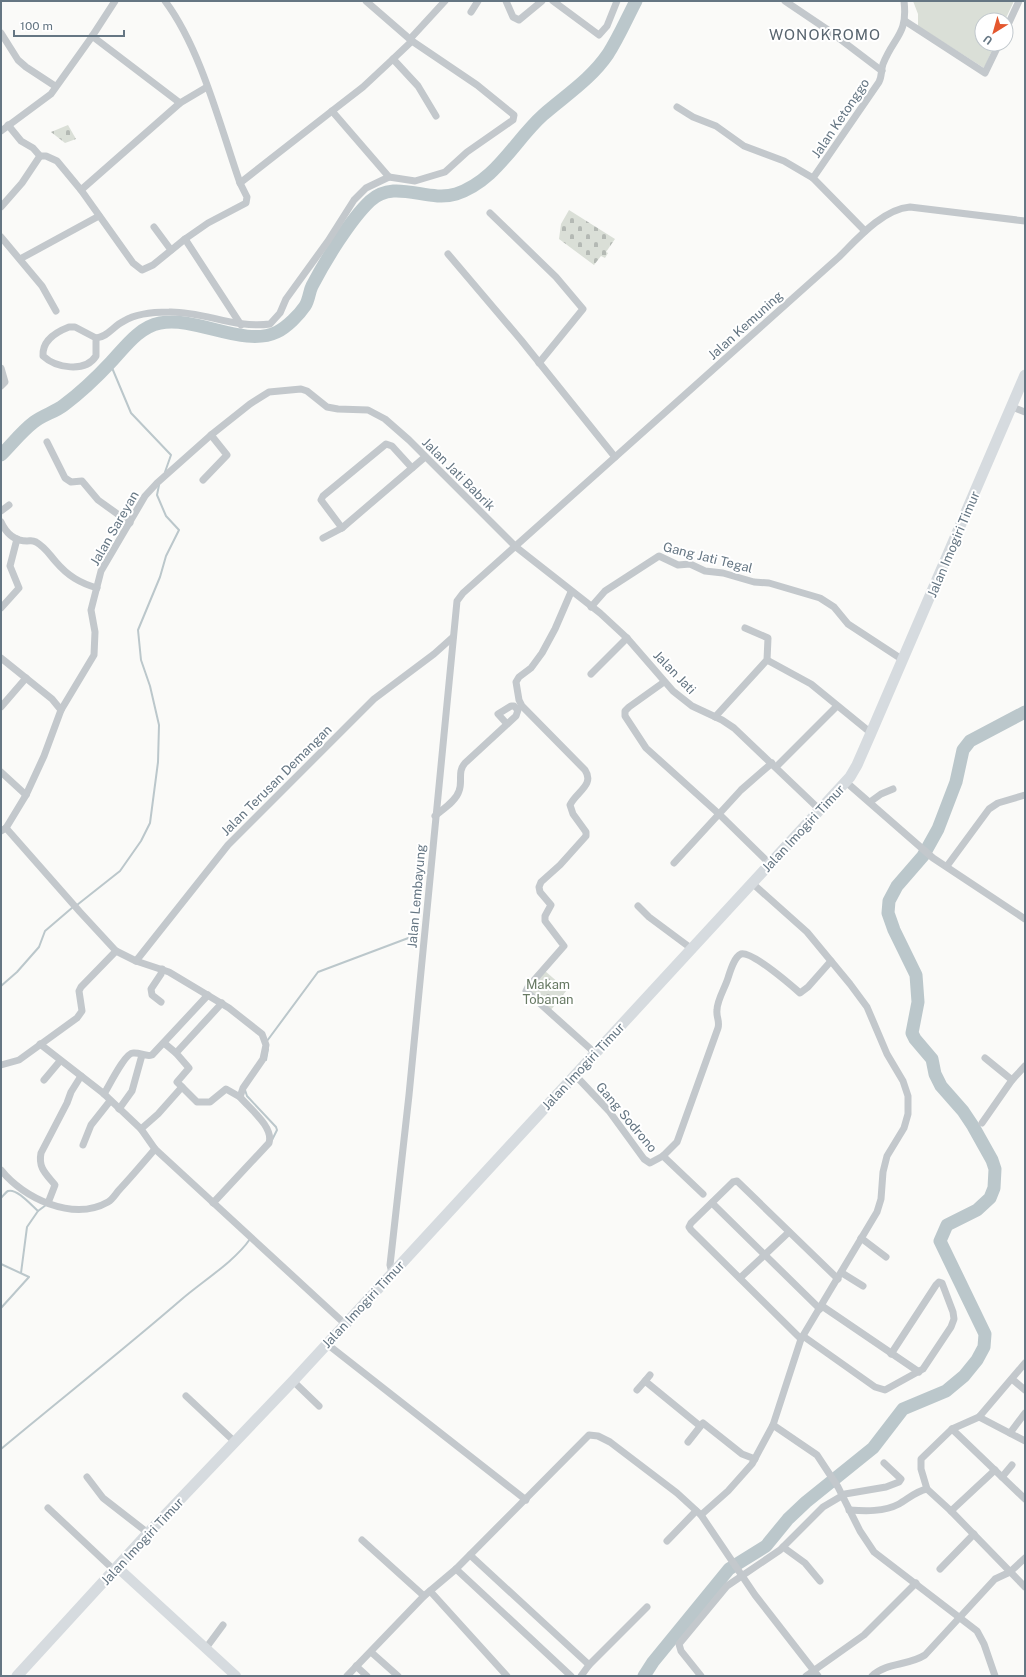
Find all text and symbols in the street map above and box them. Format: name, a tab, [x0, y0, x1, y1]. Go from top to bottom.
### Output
scale bar	[14, 12, 124, 38]
north arrow	[974, 12, 1014, 52]
text: 100 m	[20, 19, 53, 33]
district label: WONOKROMO	[769, 26, 881, 43]
text: U	[981, 33, 995, 47]
street label: Jalan Ketonggo	[808, 76, 872, 161]
street label: Jalan Kemuning	[705, 288, 786, 363]
street label: Jalan Jati Babrik	[419, 435, 498, 514]
street label: Jalan Sareyan	[87, 488, 142, 568]
street label: Jalan Imogiri Timur	[924, 489, 983, 600]
street label: Gang Jati Tegal	[661, 539, 754, 576]
street label: Jalan Jati	[650, 648, 699, 697]
street label: Jalan Terusan Demangan	[218, 722, 335, 839]
street label: Jalan Imogiri Timur	[759, 782, 848, 875]
street label: Jalan Lembayung	[404, 843, 429, 949]
park label: Makam Tobanan	[522, 977, 574, 1007]
street label: Jalan Imogiri Timur	[539, 1020, 628, 1113]
street label: Gang Sodrono	[593, 1079, 660, 1155]
street label: Jalan Imogiri Timur	[319, 1258, 408, 1351]
street label: Jalan Imogiri Timur	[98, 1495, 187, 1588]

